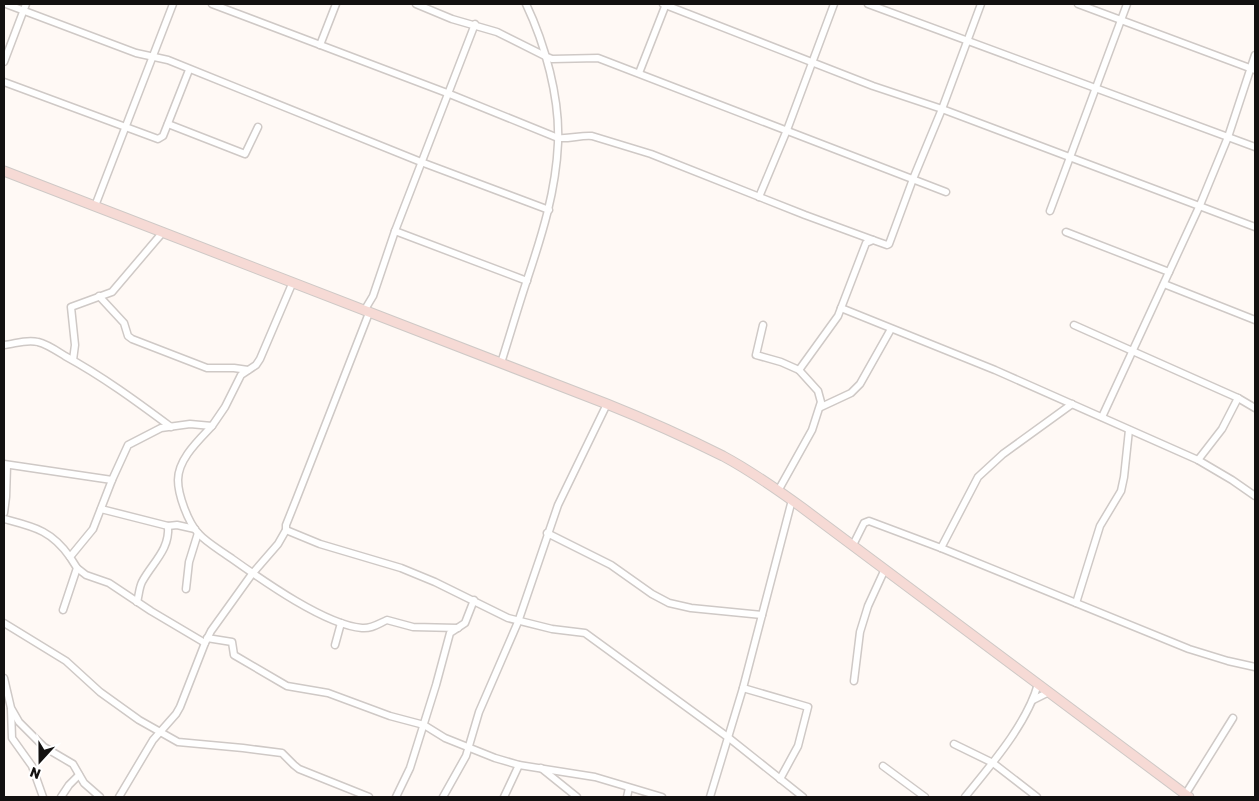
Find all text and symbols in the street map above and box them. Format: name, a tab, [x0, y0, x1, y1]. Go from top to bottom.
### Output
north arrow	[15, 736, 65, 786]
text: N	[28, 763, 43, 782]

